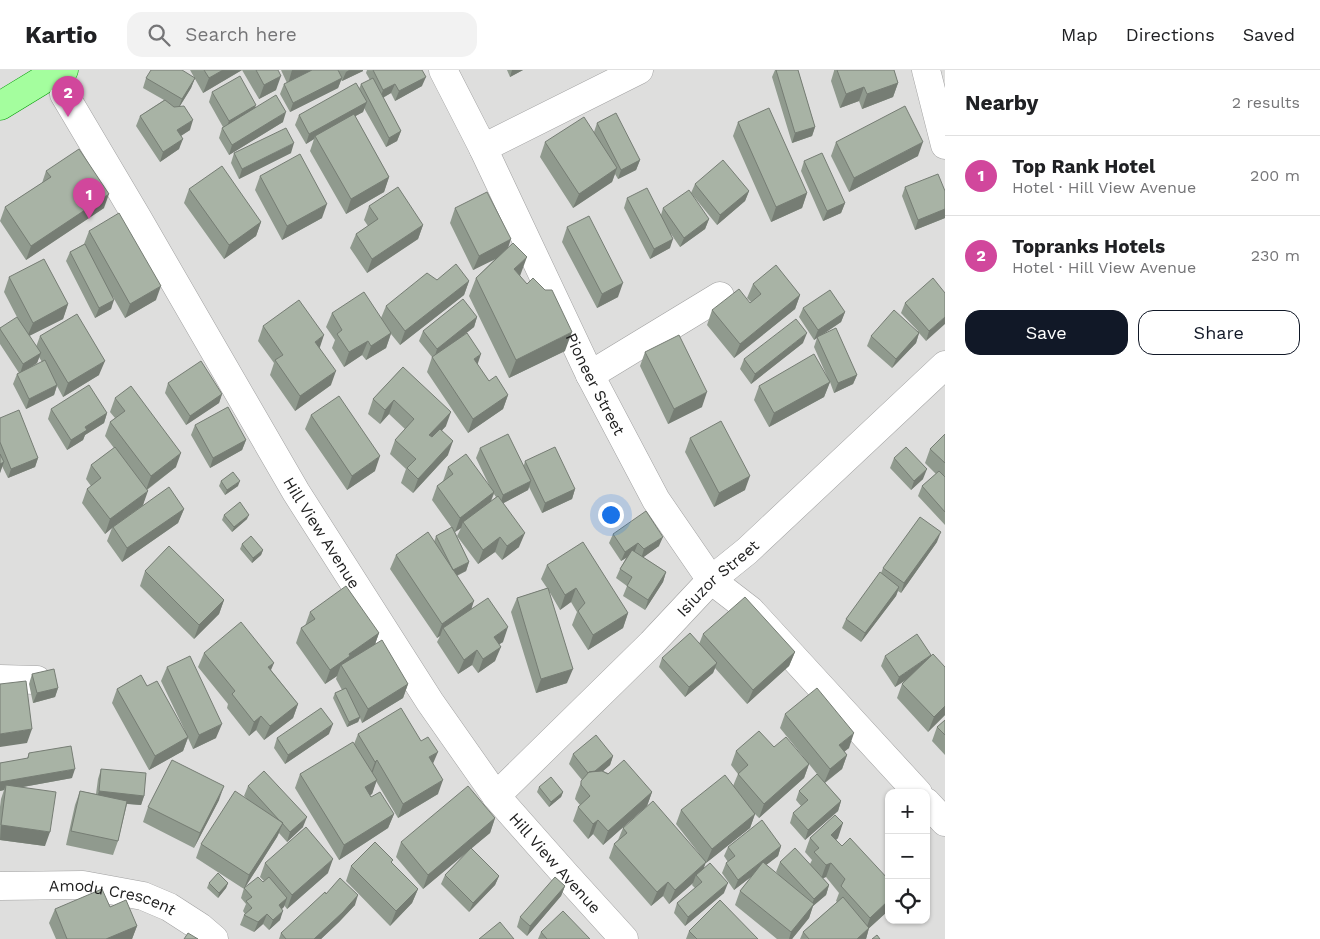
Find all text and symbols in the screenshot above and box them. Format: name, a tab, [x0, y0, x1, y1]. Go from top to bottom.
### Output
search box	[127, 12, 477, 57]
text: Kartio	[25, 21, 97, 49]
icon: search	[145, 21, 173, 49]
text: Search here	[185, 23, 297, 46]
text: Map	[1061, 24, 1098, 45]
text: Directions	[1126, 24, 1215, 45]
text: Saved	[1243, 24, 1295, 45]
pin: 2	[52, 76, 84, 117]
text: Nearby	[965, 90, 1038, 115]
text: 2 results	[1232, 93, 1300, 112]
text: Top Rank Hotel	[1012, 155, 1155, 178]
text: 1	[978, 166, 984, 185]
text: 200 m	[1250, 166, 1300, 185]
pin: 1	[73, 178, 105, 219]
text: Hotel · Hill View Avenue	[1012, 178, 1196, 197]
text: Topranks Hotels	[1012, 235, 1165, 258]
text: 2	[976, 246, 986, 265]
text: 230 m	[1251, 246, 1300, 265]
text: Hotel · Hill View Avenue	[1012, 258, 1196, 277]
button: Save	[965, 310, 1128, 355]
button: Share	[1138, 310, 1300, 355]
street label: Pioneer Street	[562, 330, 630, 438]
street label: Hill View Avenue	[280, 474, 365, 592]
your location	[598, 502, 624, 528]
street label: Isiuzor Street	[672, 535, 763, 620]
map controls	[885, 789, 930, 924]
button: +	[885, 789, 930, 834]
street label: Hill View Avenue	[506, 809, 605, 917]
button: −	[885, 834, 930, 879]
street label: Amodu Crescent	[49, 875, 180, 919]
button: locate	[885, 879, 930, 924]

